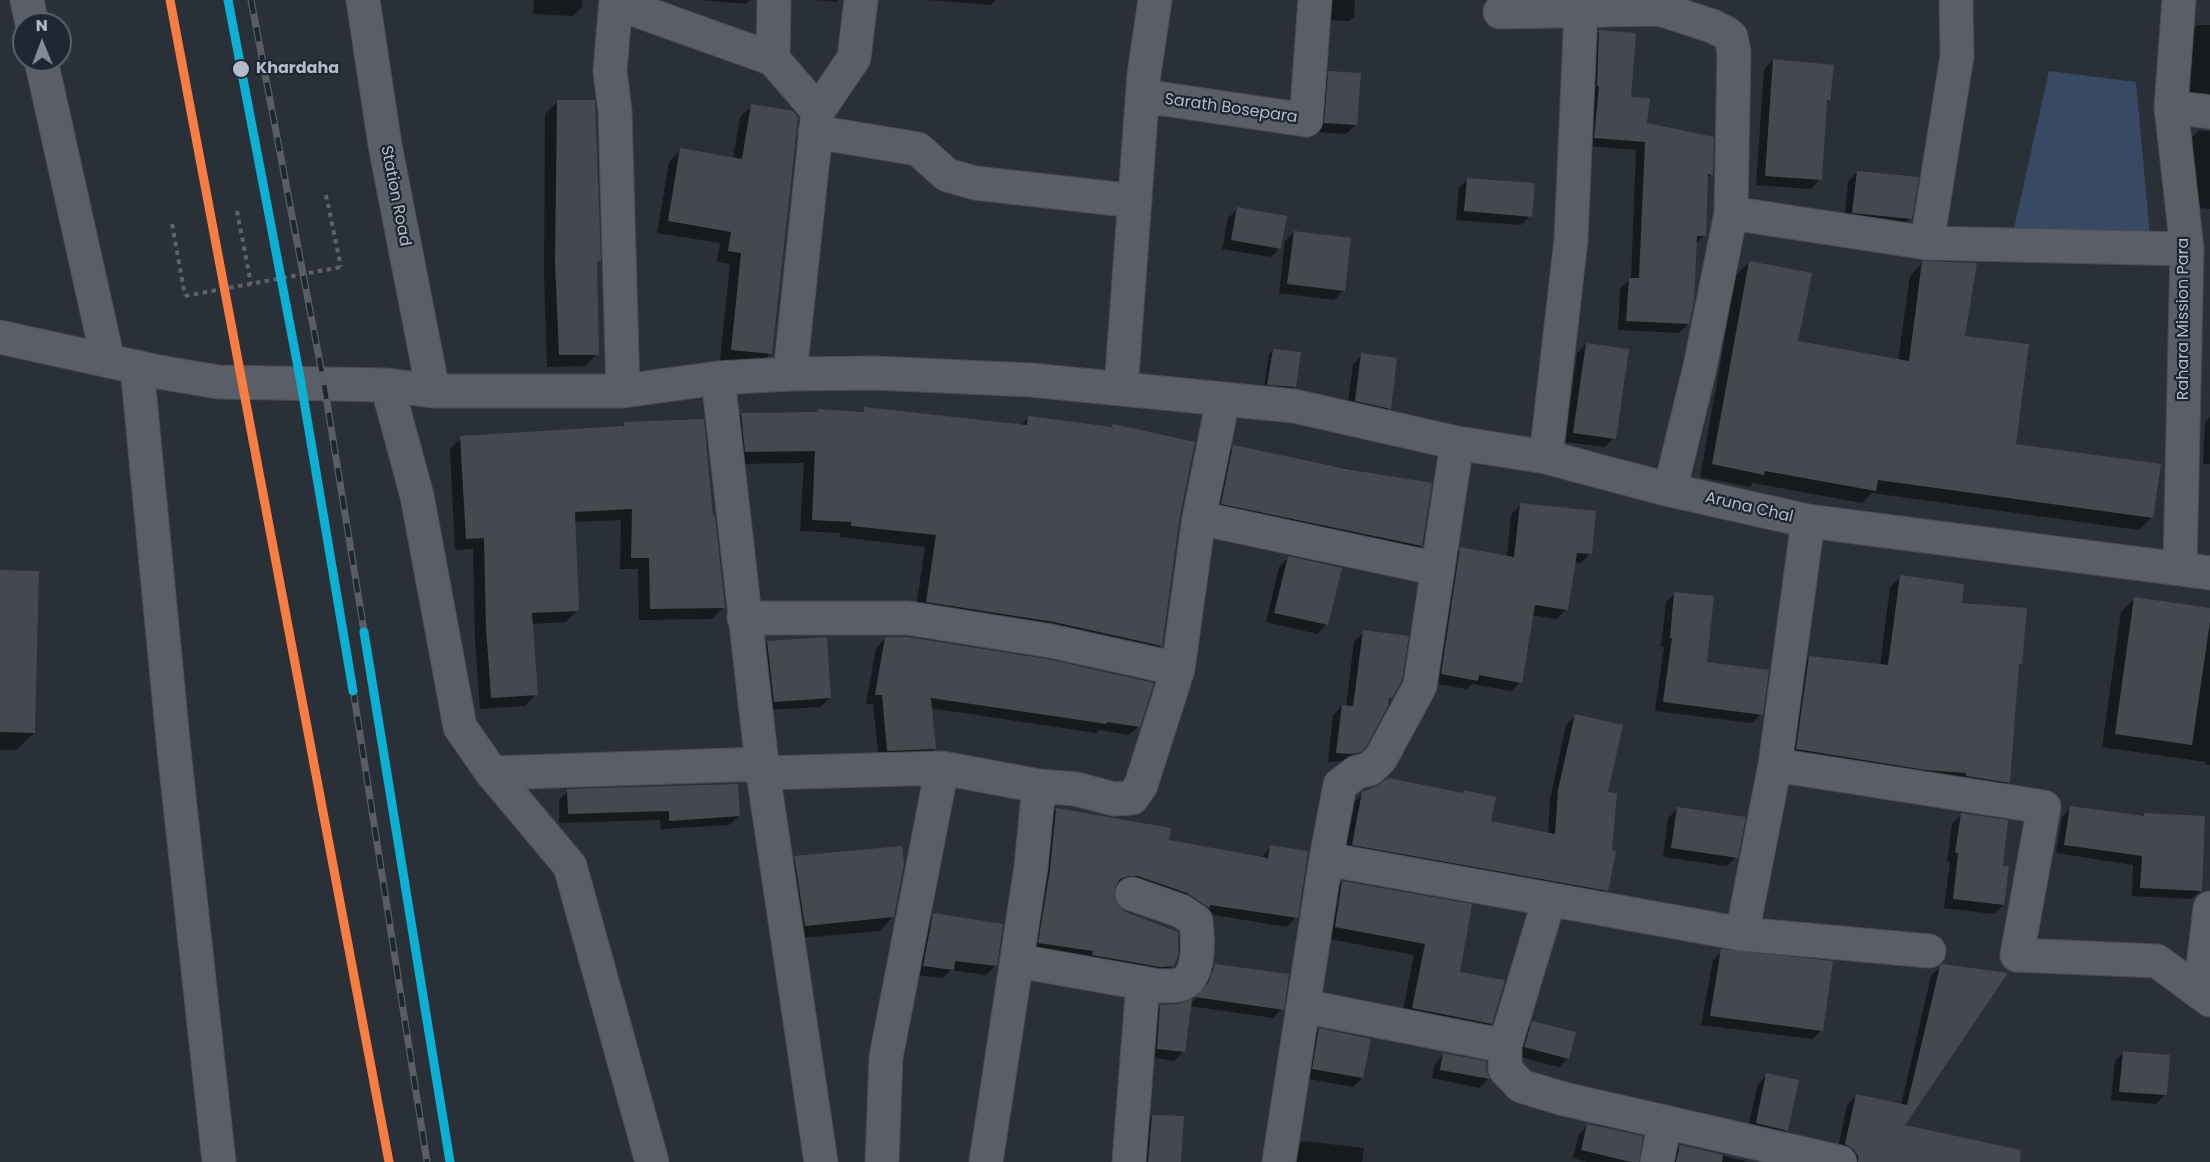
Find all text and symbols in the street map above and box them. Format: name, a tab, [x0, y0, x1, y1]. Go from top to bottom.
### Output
north arrow	[12, 12, 72, 72]
text: N	[35, 14, 48, 37]
marker: Khardaha	[231, 59, 251, 79]
place label: Khardaha	[256, 59, 339, 79]
street label: Sarath Bosepara	[1163, 90, 1299, 128]
street label: Station Road	[376, 144, 414, 248]
street label: Rahara Mission Para	[2174, 238, 2194, 400]
street label: Aruna Chal	[1703, 489, 1795, 527]

